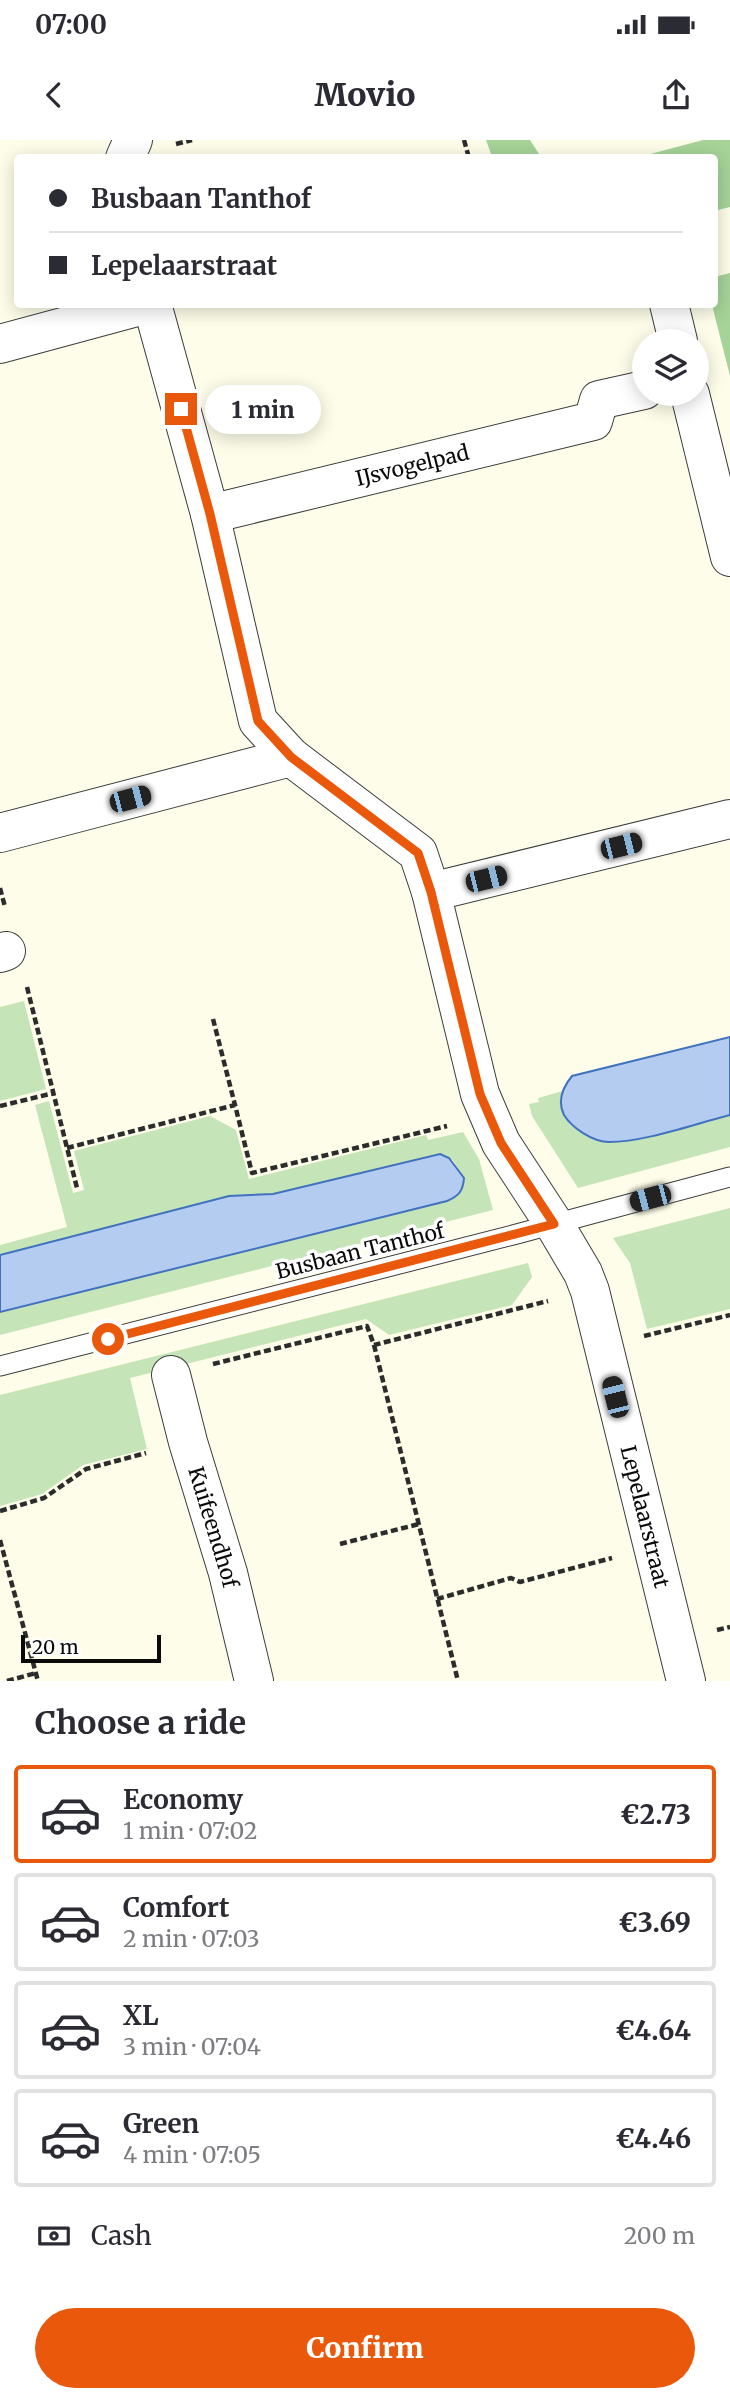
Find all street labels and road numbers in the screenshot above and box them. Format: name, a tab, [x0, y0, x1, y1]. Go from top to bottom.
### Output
street label: IJsvogelpad	[353, 438, 472, 492]
street label: Busbaan Tanthof	[273, 1217, 448, 1285]
street label: Lepelaarstraat	[615, 1443, 676, 1590]
street label: Kuifeendhof	[183, 1463, 245, 1591]

